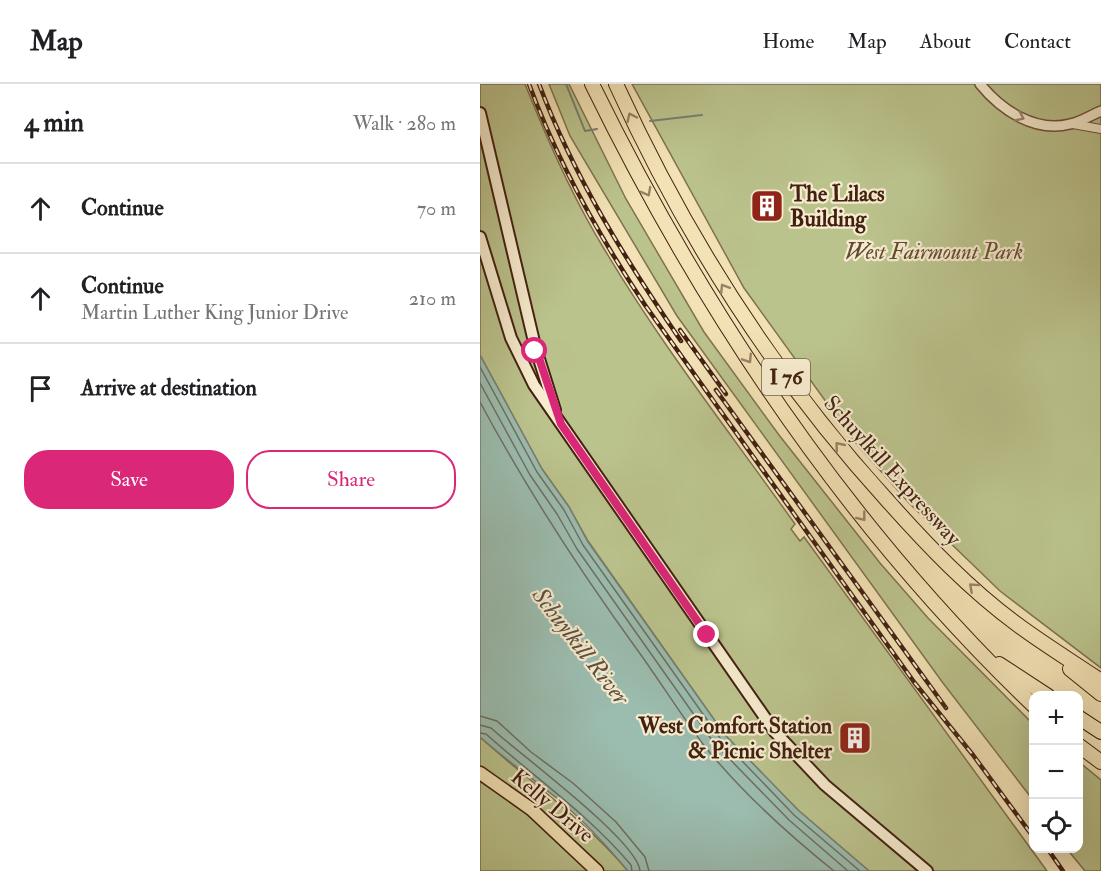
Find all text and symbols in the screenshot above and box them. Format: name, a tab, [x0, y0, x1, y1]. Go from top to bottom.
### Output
text: Map	[30, 24, 83, 59]
text: Home	[762, 28, 814, 55]
text: Map	[847, 28, 887, 55]
text: About	[920, 28, 971, 55]
text: Contact	[1004, 28, 1071, 55]
text: 4 min	[24, 107, 84, 139]
one-way arrow	[1013, 109, 1024, 121]
text: Walk · 280 m	[353, 111, 456, 136]
one-way arrow	[627, 112, 639, 123]
place label: The Lilacs Building	[789, 180, 885, 234]
one-way arrow	[640, 186, 651, 197]
building icon: The Lilacs Building	[749, 188, 785, 224]
icon: ahead	[24, 192, 57, 225]
text: Continue	[81, 194, 164, 222]
text: 70 m	[417, 196, 456, 221]
park label: West Fairmount Park	[845, 238, 1023, 266]
text: Continue	[81, 272, 164, 300]
icon: ahead	[24, 282, 57, 315]
one-way arrow	[720, 284, 732, 294]
text: 210 m	[409, 286, 456, 311]
text: Martin Luther King Junior Drive	[81, 300, 348, 325]
route start	[521, 337, 547, 363]
one-way arrow	[741, 353, 752, 364]
road number: I 76	[762, 359, 810, 395]
icon: arrive	[24, 372, 57, 405]
text: Arrive at destination	[81, 374, 257, 402]
street label: Schuylkill Expressway	[817, 390, 967, 552]
one-way arrow	[835, 441, 846, 452]
button: Save	[24, 450, 234, 509]
button: Share	[246, 450, 456, 509]
one-way arrow	[855, 510, 866, 521]
water label: Schuylkill River	[524, 580, 637, 712]
one-way arrow	[969, 583, 980, 594]
route end	[693, 621, 719, 647]
map controls	[1029, 691, 1083, 853]
button: +	[1029, 691, 1083, 745]
place label: West Comfort Station & Picnic Shelter	[638, 712, 833, 765]
building icon: West Comfort Station & Picnic Shelter	[837, 720, 873, 756]
button: −	[1029, 745, 1083, 799]
street label: Kelly Drive	[505, 763, 600, 849]
button: locate	[1029, 799, 1083, 853]

